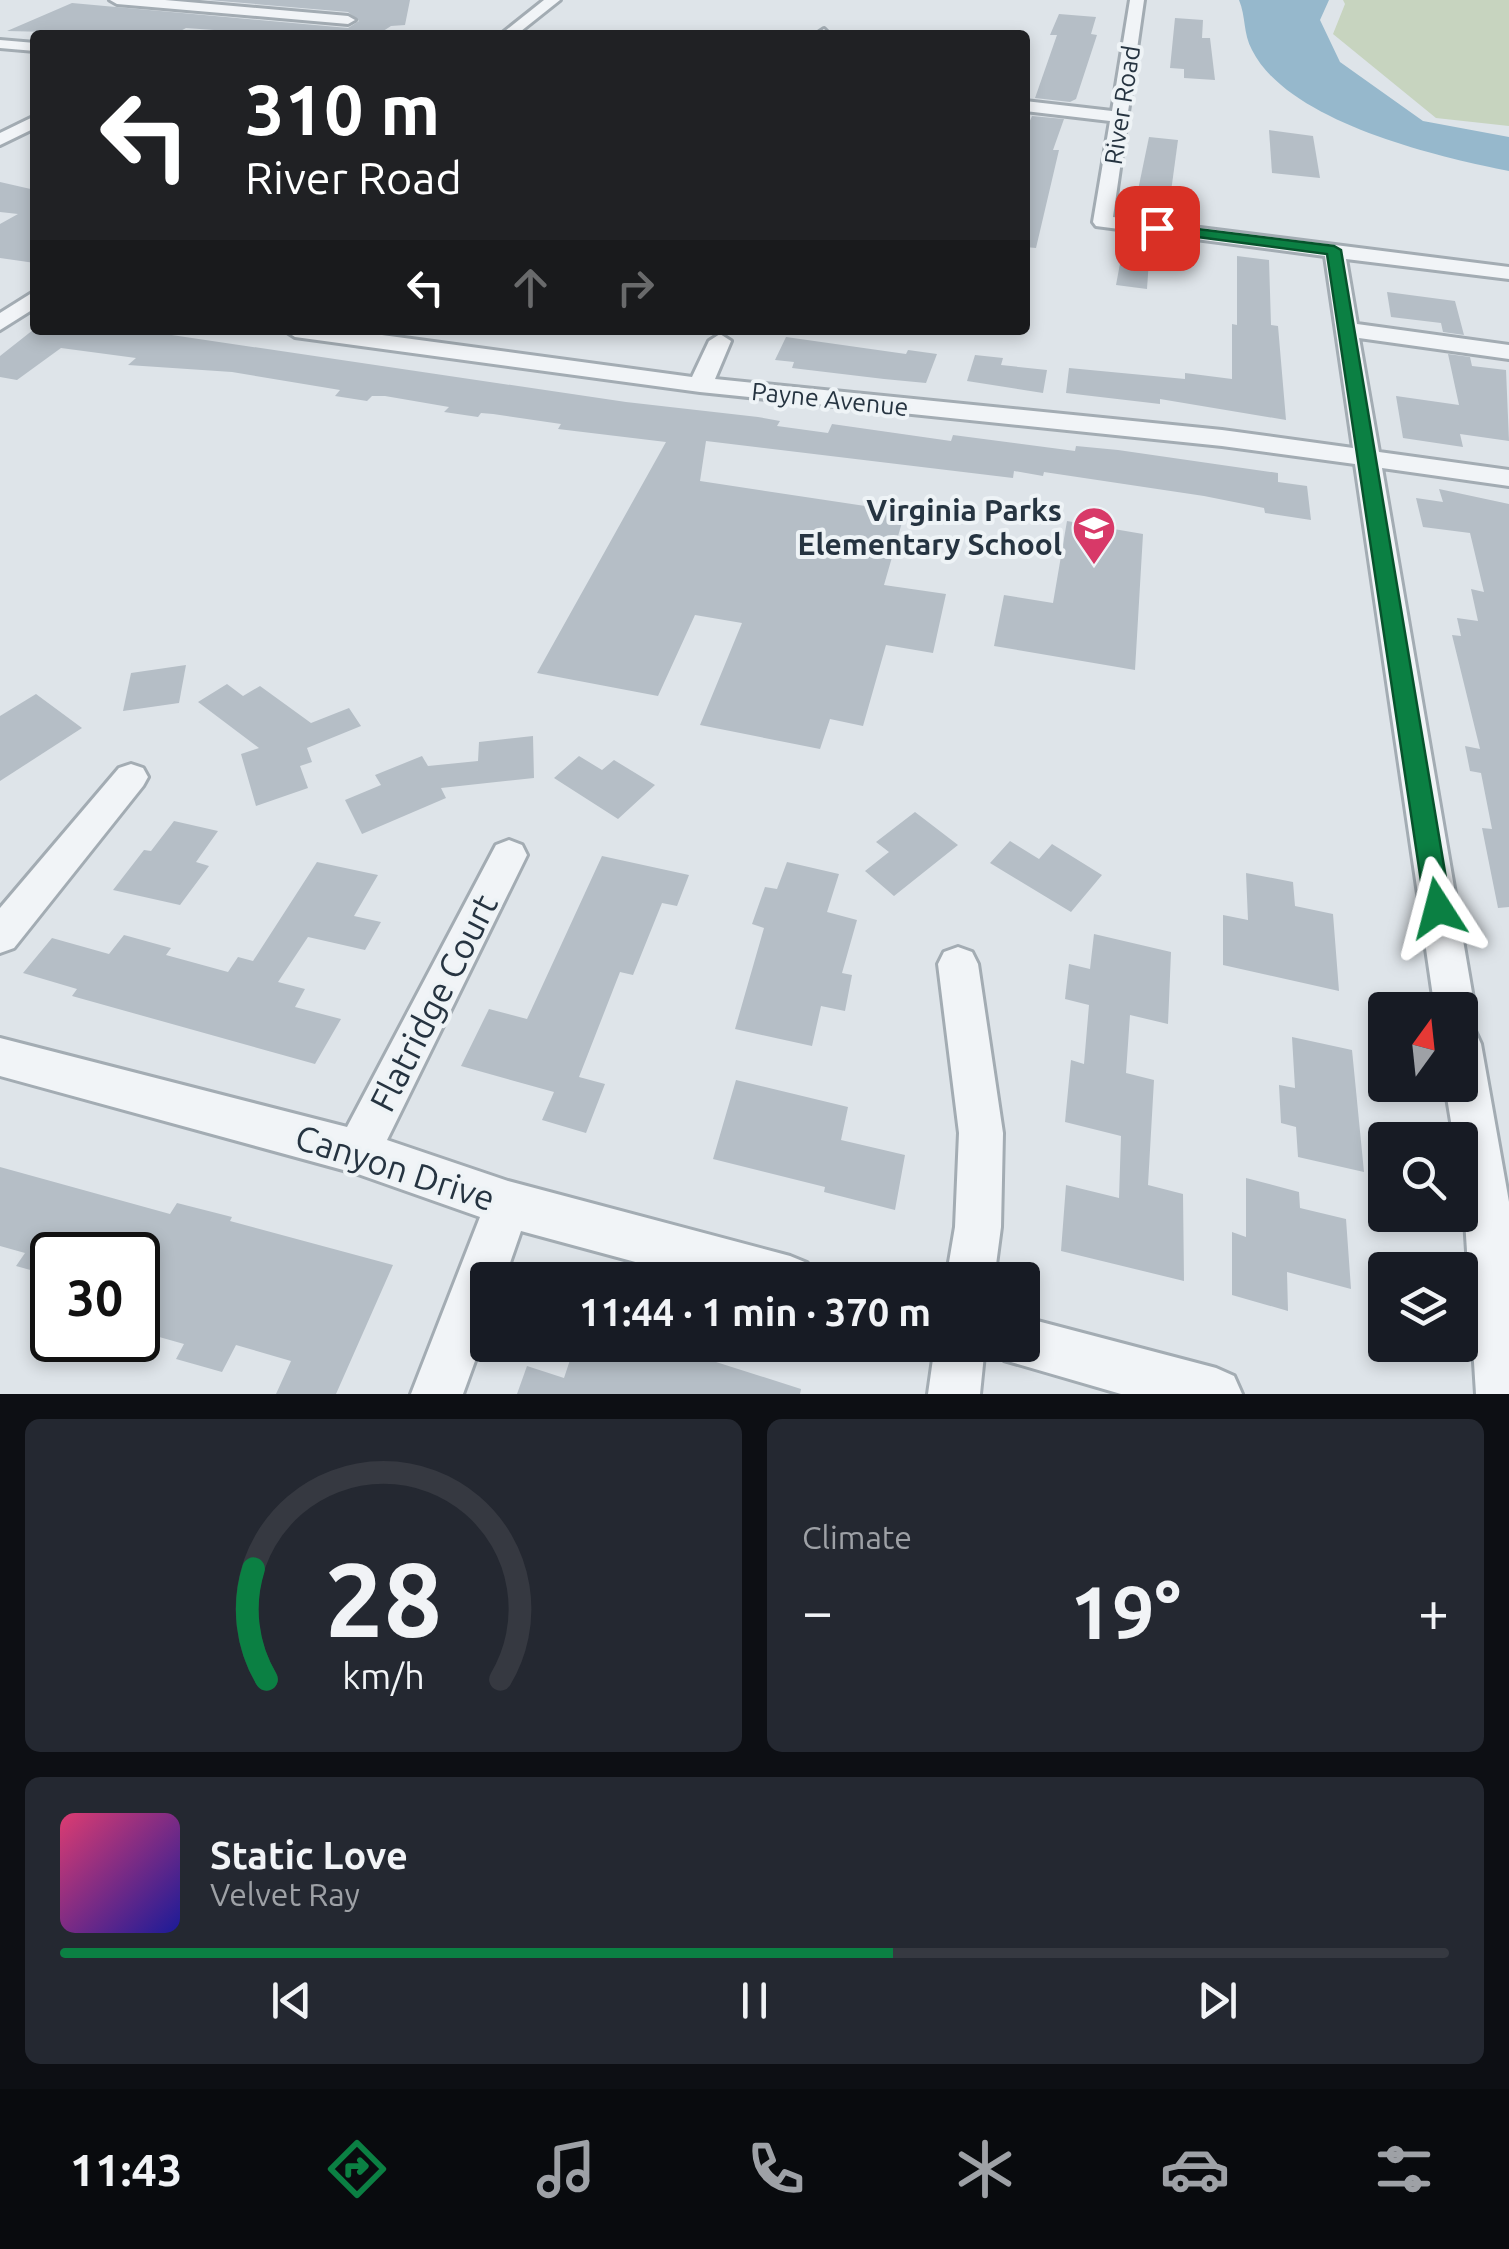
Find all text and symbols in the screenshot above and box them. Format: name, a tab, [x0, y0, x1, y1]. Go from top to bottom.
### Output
street label: River Road	[1099, 43, 1145, 167]
icon: left	[80, 70, 210, 200]
text: 310 m	[245, 70, 440, 148]
text: River Road	[245, 152, 462, 203]
pin	[1115, 186, 1200, 271]
icon: arrive	[1130, 201, 1185, 256]
icon: left	[398, 260, 453, 315]
icon: ahead	[503, 260, 558, 315]
icon: right	[608, 260, 663, 315]
street label: Payne Avenue	[750, 377, 910, 421]
place label: Virginia Parks Elementary School	[798, 493, 1062, 561]
school or university icon: Virginia Parks Elementary School	[1071, 505, 1117, 566]
position arrow	[1386, 856, 1490, 960]
street label: Flatridge Court	[361, 887, 505, 1118]
north arrow	[1368, 992, 1478, 1102]
map controls	[1368, 992, 1478, 1362]
street label: Canyon Drive	[291, 1116, 500, 1218]
button: search	[1368, 1122, 1478, 1232]
speed limit sign: 30	[30, 1232, 160, 1362]
button: layers	[1368, 1252, 1478, 1362]
text: 11:44 · 1 min · 370 m	[579, 1291, 931, 1333]
text: Climate	[802, 1519, 912, 1555]
text: 28	[325, 1540, 442, 1657]
text: 19°	[1070, 1569, 1181, 1653]
text: −	[802, 1580, 833, 1641]
text: +	[1418, 1580, 1449, 1641]
text: km/h	[342, 1656, 425, 1696]
text: Static Love	[210, 1834, 408, 1876]
text: Velvet Ray	[210, 1876, 360, 1912]
icon: previous	[264, 1973, 319, 2028]
icon: pause	[727, 1973, 782, 2028]
icon: next	[1190, 1973, 1245, 2028]
icon: directions	[322, 2134, 392, 2204]
icon: music	[531, 2134, 601, 2204]
icon: phone	[741, 2134, 811, 2204]
icon: climate	[950, 2134, 1020, 2204]
icon: car	[1160, 2134, 1230, 2204]
icon: filters	[1369, 2134, 1439, 2204]
text: 11:43	[70, 2144, 182, 2195]

